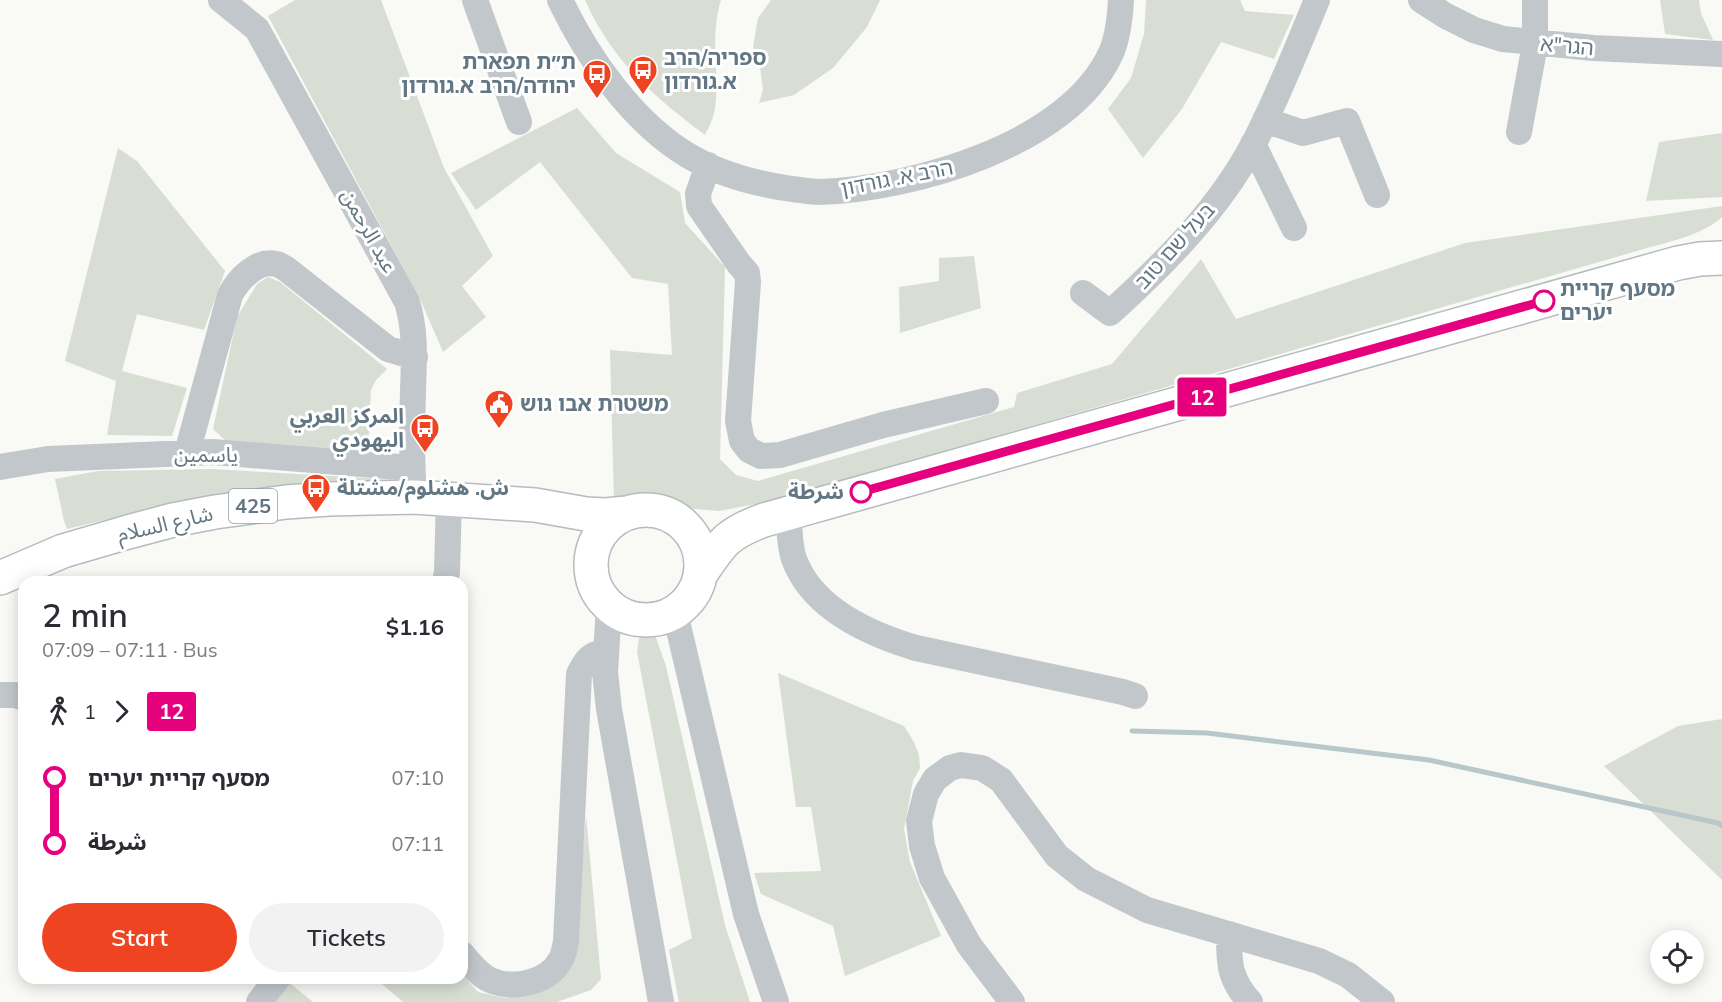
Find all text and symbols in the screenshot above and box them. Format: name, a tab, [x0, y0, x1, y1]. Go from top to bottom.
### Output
street label: הגר"א	[1539, 30, 1595, 60]
place label: ספריה/הרב א.גורדון	[664, 44, 767, 94]
place label: ת״ת תפארת יהודה/הרב א.גורדון	[401, 48, 576, 98]
bus stop icon: ספריה/הרב א.גורדון	[627, 54, 659, 96]
bus stop icon: ת״ת תפארת יהודה/הרב א.גורדון	[581, 58, 613, 100]
street label: הרב א. גורדון	[838, 153, 955, 201]
street label: عبد الرحمن	[336, 184, 404, 277]
street label: בעל שם טוב	[1129, 197, 1220, 294]
place label: מסעף קריית יערים	[1560, 275, 1675, 325]
marker: מסעף קריית יערים	[1533, 290, 1555, 312]
line badge: 12	[1175, 378, 1229, 416]
text: 12	[1189, 384, 1215, 410]
public building icon: משטרת אבו גוש	[483, 388, 515, 430]
place label: משטרת אבו גוש	[520, 390, 669, 416]
place label: المركز العربي اليهودي	[290, 402, 404, 457]
bus stop icon: المركز العربي اليهودي	[409, 412, 441, 454]
street label: ياسمين	[174, 441, 238, 467]
bus stop icon: ش. هشلوم/مشتلة	[300, 472, 332, 514]
place label: ش. هشلوم/مشتلة	[337, 474, 509, 504]
place label: شرطة	[788, 478, 844, 504]
marker: شرطة	[850, 481, 872, 503]
road number: 425	[229, 489, 277, 523]
street label: شارع السلام	[114, 499, 216, 551]
text: 2 min	[42, 594, 128, 635]
text: $1.16	[386, 613, 444, 641]
text: 07:09 – 07:11 · Bus	[42, 637, 218, 662]
icon: walk	[42, 695, 75, 728]
icon: forward	[105, 695, 138, 728]
text: 12	[159, 698, 184, 724]
text: 1	[84, 699, 96, 724]
text: מסעף קריית יערים	[88, 764, 270, 792]
text: 07:10	[391, 765, 444, 790]
text: شرطة	[88, 828, 147, 856]
text: 07:11	[391, 831, 444, 856]
button: Start	[42, 903, 237, 972]
button: Tickets	[249, 903, 444, 972]
map controls	[1650, 930, 1704, 984]
button: locate	[1650, 930, 1704, 984]

